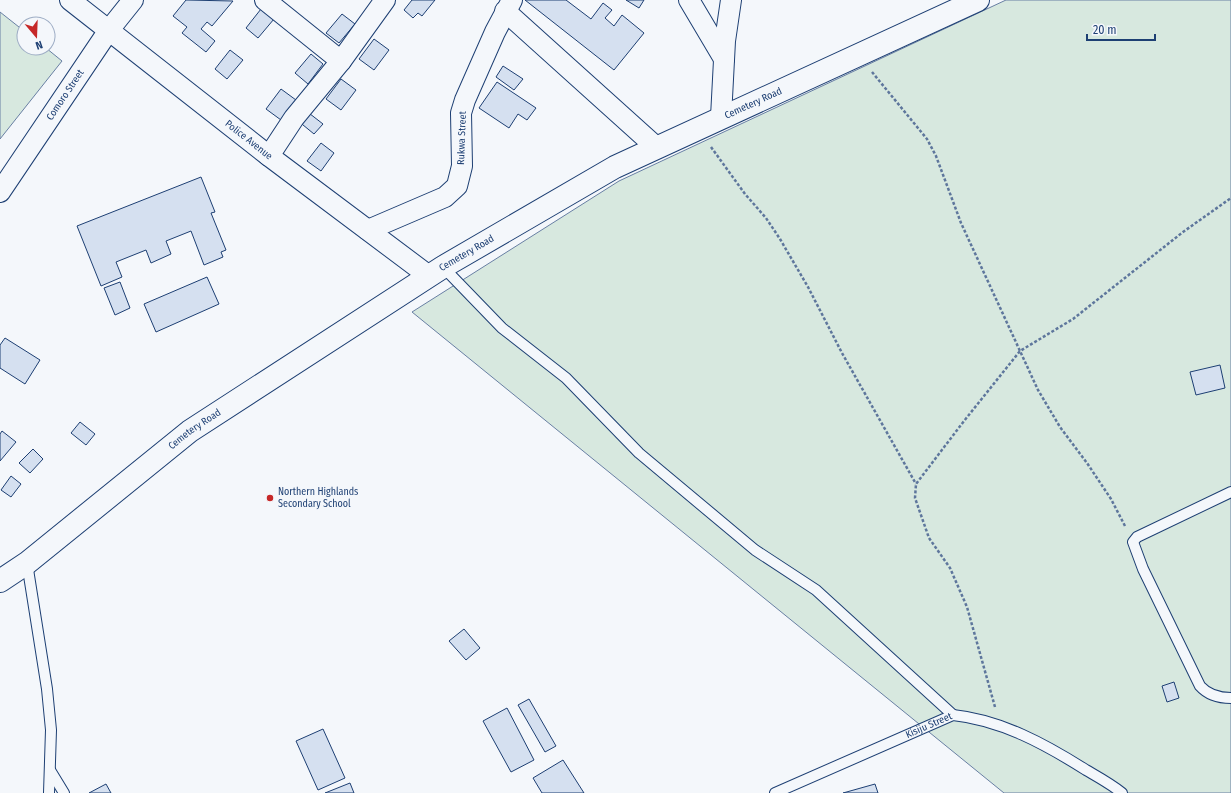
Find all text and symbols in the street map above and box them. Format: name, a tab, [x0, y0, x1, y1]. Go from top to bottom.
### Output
north arrow	[16, 16, 56, 56]
scale bar	[1087, 16, 1155, 42]
text: 20 m	[1093, 23, 1117, 37]
text: N	[34, 38, 44, 52]
street label: Comoro Street	[44, 67, 87, 123]
street label: Cemetery Road	[723, 85, 784, 122]
street label: Rukwa Street	[455, 110, 469, 165]
street label: Police Avenue	[223, 118, 275, 162]
street label: Cemetery Road	[437, 233, 496, 274]
street label: Cemetery Road	[166, 407, 223, 452]
place label: Northern Highlands Secondary School	[278, 486, 358, 510]
marker: Northern Highlands Secondary School	[265, 493, 275, 503]
street label: Kisiju Street	[904, 710, 955, 741]

